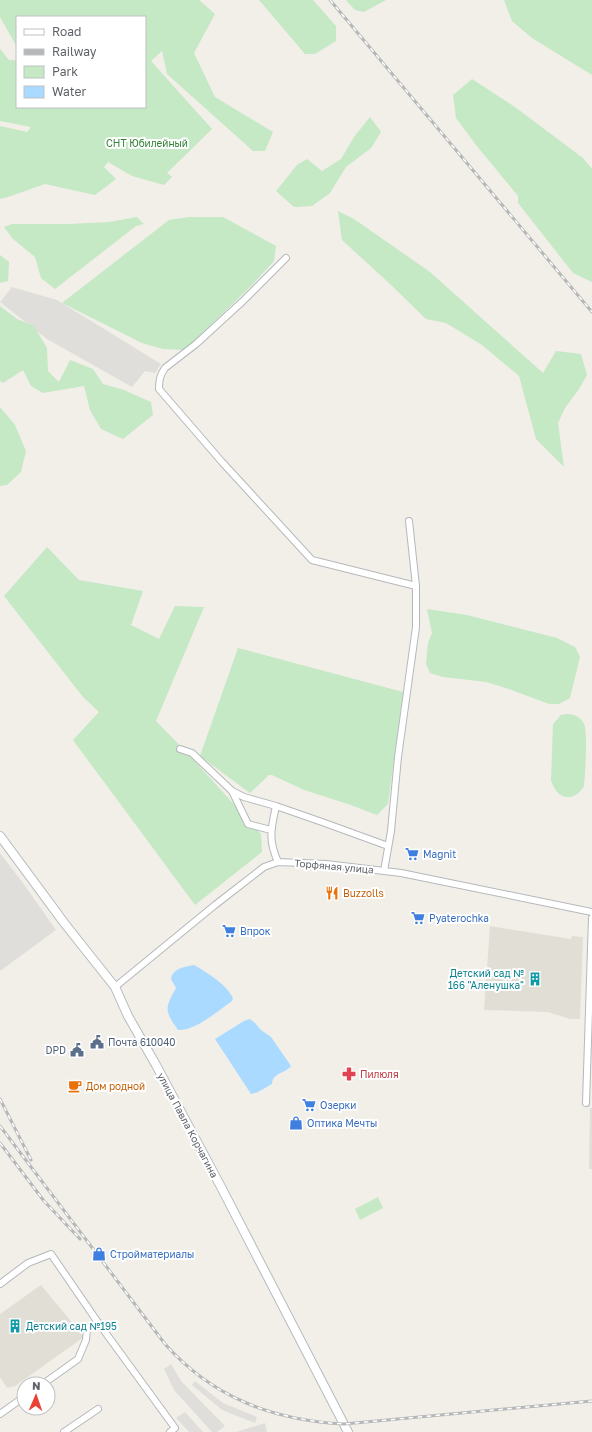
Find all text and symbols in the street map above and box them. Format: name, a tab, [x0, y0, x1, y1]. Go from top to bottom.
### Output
legend	[16, 16, 146, 108]
text: Road	[52, 24, 81, 39]
text: Railway	[52, 44, 97, 59]
text: Park	[52, 64, 78, 79]
text: Water	[52, 84, 86, 99]
park label: СНТ Юбилейный	[106, 137, 188, 149]
supermarket icon: Magnit	[404, 846, 420, 862]
place label: Magnit	[423, 848, 456, 860]
street label: Торфяная улица	[294, 857, 374, 875]
restaurant icon: Buzzolls	[324, 885, 340, 901]
place label: Buzzolls	[343, 887, 384, 899]
supermarket icon: Pyaterochka	[410, 910, 426, 926]
place label: Pyaterochka	[429, 912, 489, 924]
supermarket icon: Впрок	[221, 923, 237, 939]
place label: Впрок	[240, 925, 271, 937]
place label: Детский сад № 166 "Аленушка"	[448, 967, 524, 991]
building icon: Детский сад № 166 "Аленушка"	[527, 971, 543, 987]
public building icon: Почта 610040	[89, 1034, 105, 1050]
place label: Почта 610040	[108, 1036, 176, 1048]
public building icon: DPD	[69, 1042, 85, 1058]
place label: DPD	[45, 1044, 66, 1056]
pharmacy icon: Пилюля	[341, 1066, 357, 1082]
place label: Пилюля	[360, 1068, 399, 1080]
street label: улица Павла Корчагина	[155, 1070, 221, 1180]
cafe icon: Дом родной	[67, 1078, 83, 1094]
place label: Дом родной	[86, 1080, 145, 1092]
supermarket icon: Озерки	[301, 1097, 317, 1113]
place label: Озерки	[320, 1099, 356, 1111]
shop icon: Оптика Мечты	[288, 1115, 304, 1131]
place label: Оптика Мечты	[307, 1117, 377, 1129]
shop icon: Стройматериалы	[91, 1246, 107, 1262]
place label: Стройматериалы	[110, 1248, 194, 1260]
building icon: Детский сад №195	[7, 1318, 23, 1334]
place label: Детский сад №195	[26, 1320, 117, 1332]
north arrow	[16, 1376, 56, 1416]
text: N	[32, 1379, 41, 1392]

